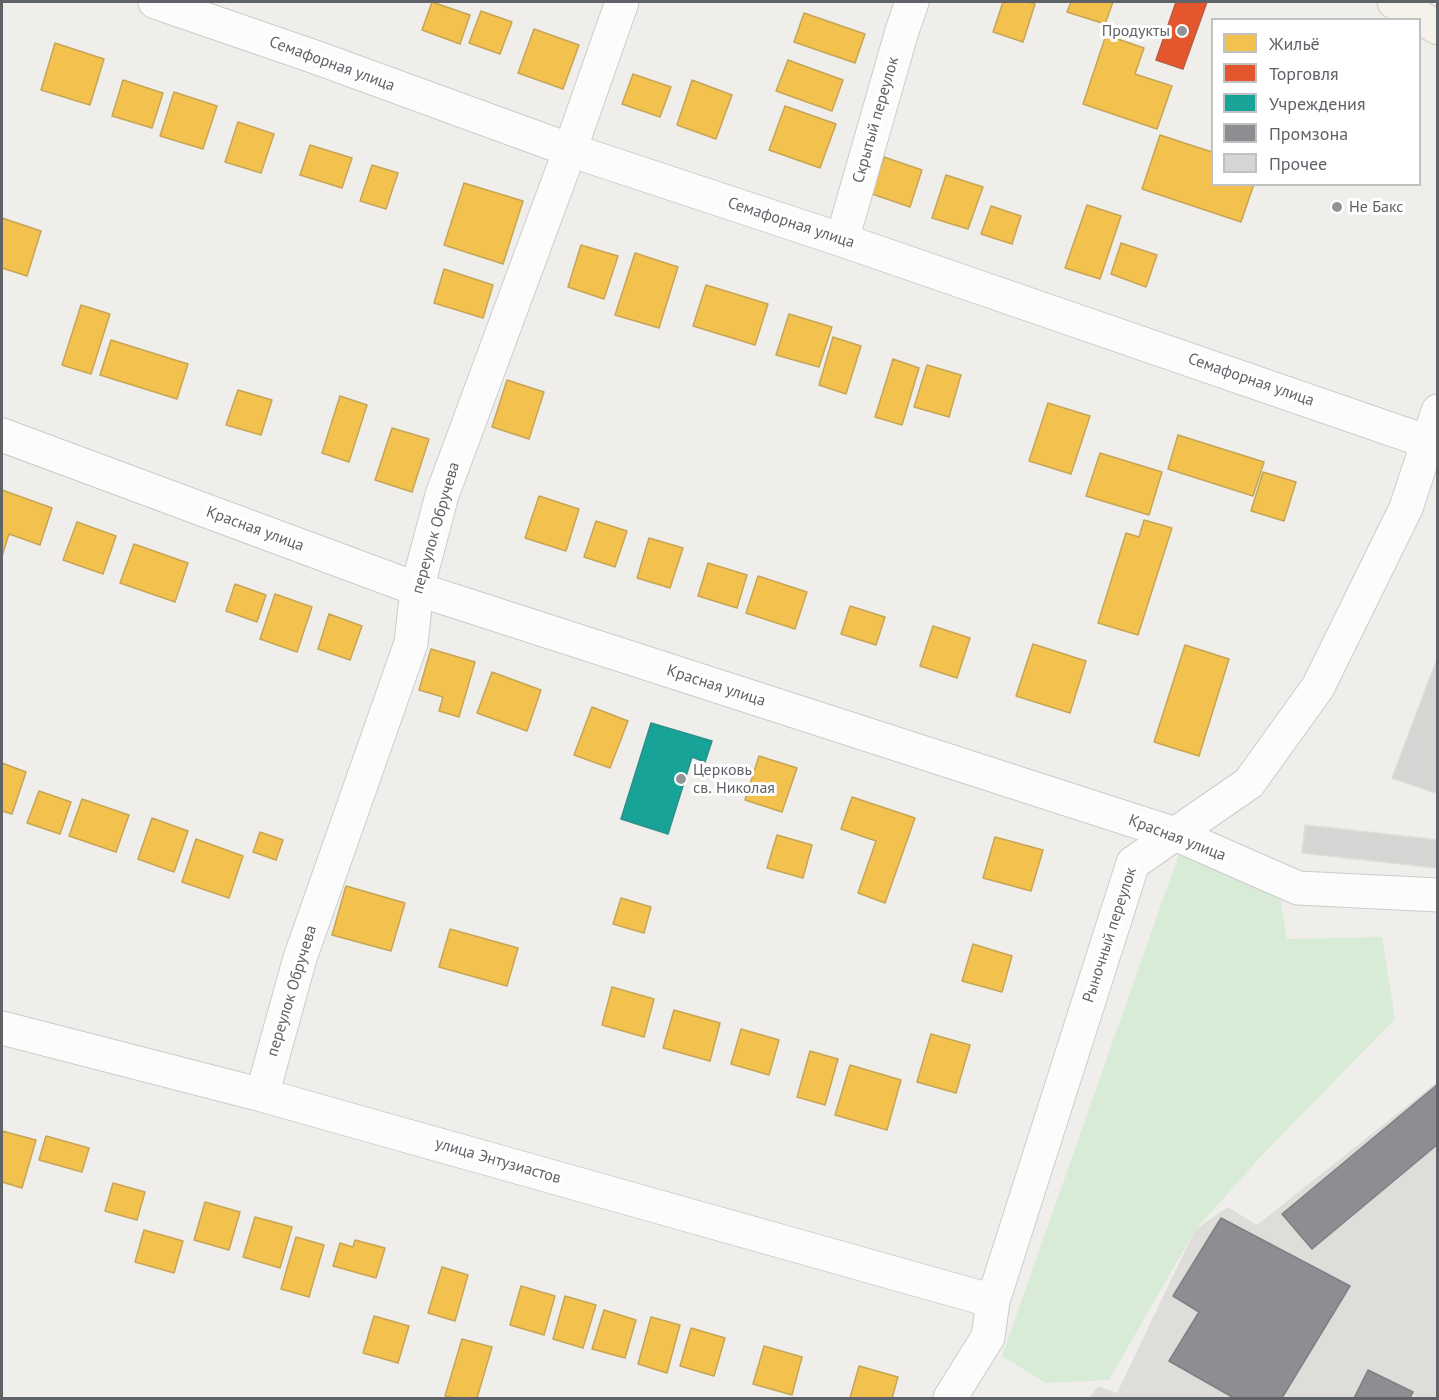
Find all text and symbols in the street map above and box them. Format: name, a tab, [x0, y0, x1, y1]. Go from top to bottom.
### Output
legend	[1211, 18, 1421, 186]
place label: Продукты	[1102, 21, 1170, 41]
marker: Продукты	[1175, 24, 1189, 38]
street label: Семафорная улица	[267, 32, 397, 96]
text: Жильё	[1269, 32, 1320, 55]
street label: Скрытый переулок	[849, 55, 903, 185]
text: Торговля	[1269, 62, 1339, 85]
text: Учреждения	[1269, 92, 1366, 115]
text: Промзона	[1269, 122, 1348, 145]
text: Прочее	[1269, 152, 1327, 175]
street label: Семафорная улица	[725, 193, 857, 253]
place label: Не Бакс	[1349, 197, 1404, 217]
marker: Не Бакс	[1330, 200, 1344, 214]
street label: Семафорная улица	[1185, 349, 1317, 411]
street label: переулок Обручева	[408, 460, 464, 596]
street label: Красная улица	[203, 502, 307, 556]
street label: Красная улица	[664, 661, 768, 711]
place label: Церковь св. Николая	[693, 760, 775, 798]
marker: Церковь св. Николая	[674, 772, 688, 786]
street label: Красная улица	[1126, 811, 1228, 865]
street label: Рыночный переулок	[1079, 865, 1141, 1005]
street label: переулок Обручева	[263, 923, 321, 1059]
street label: улица Энтузиастов	[433, 1134, 563, 1188]

